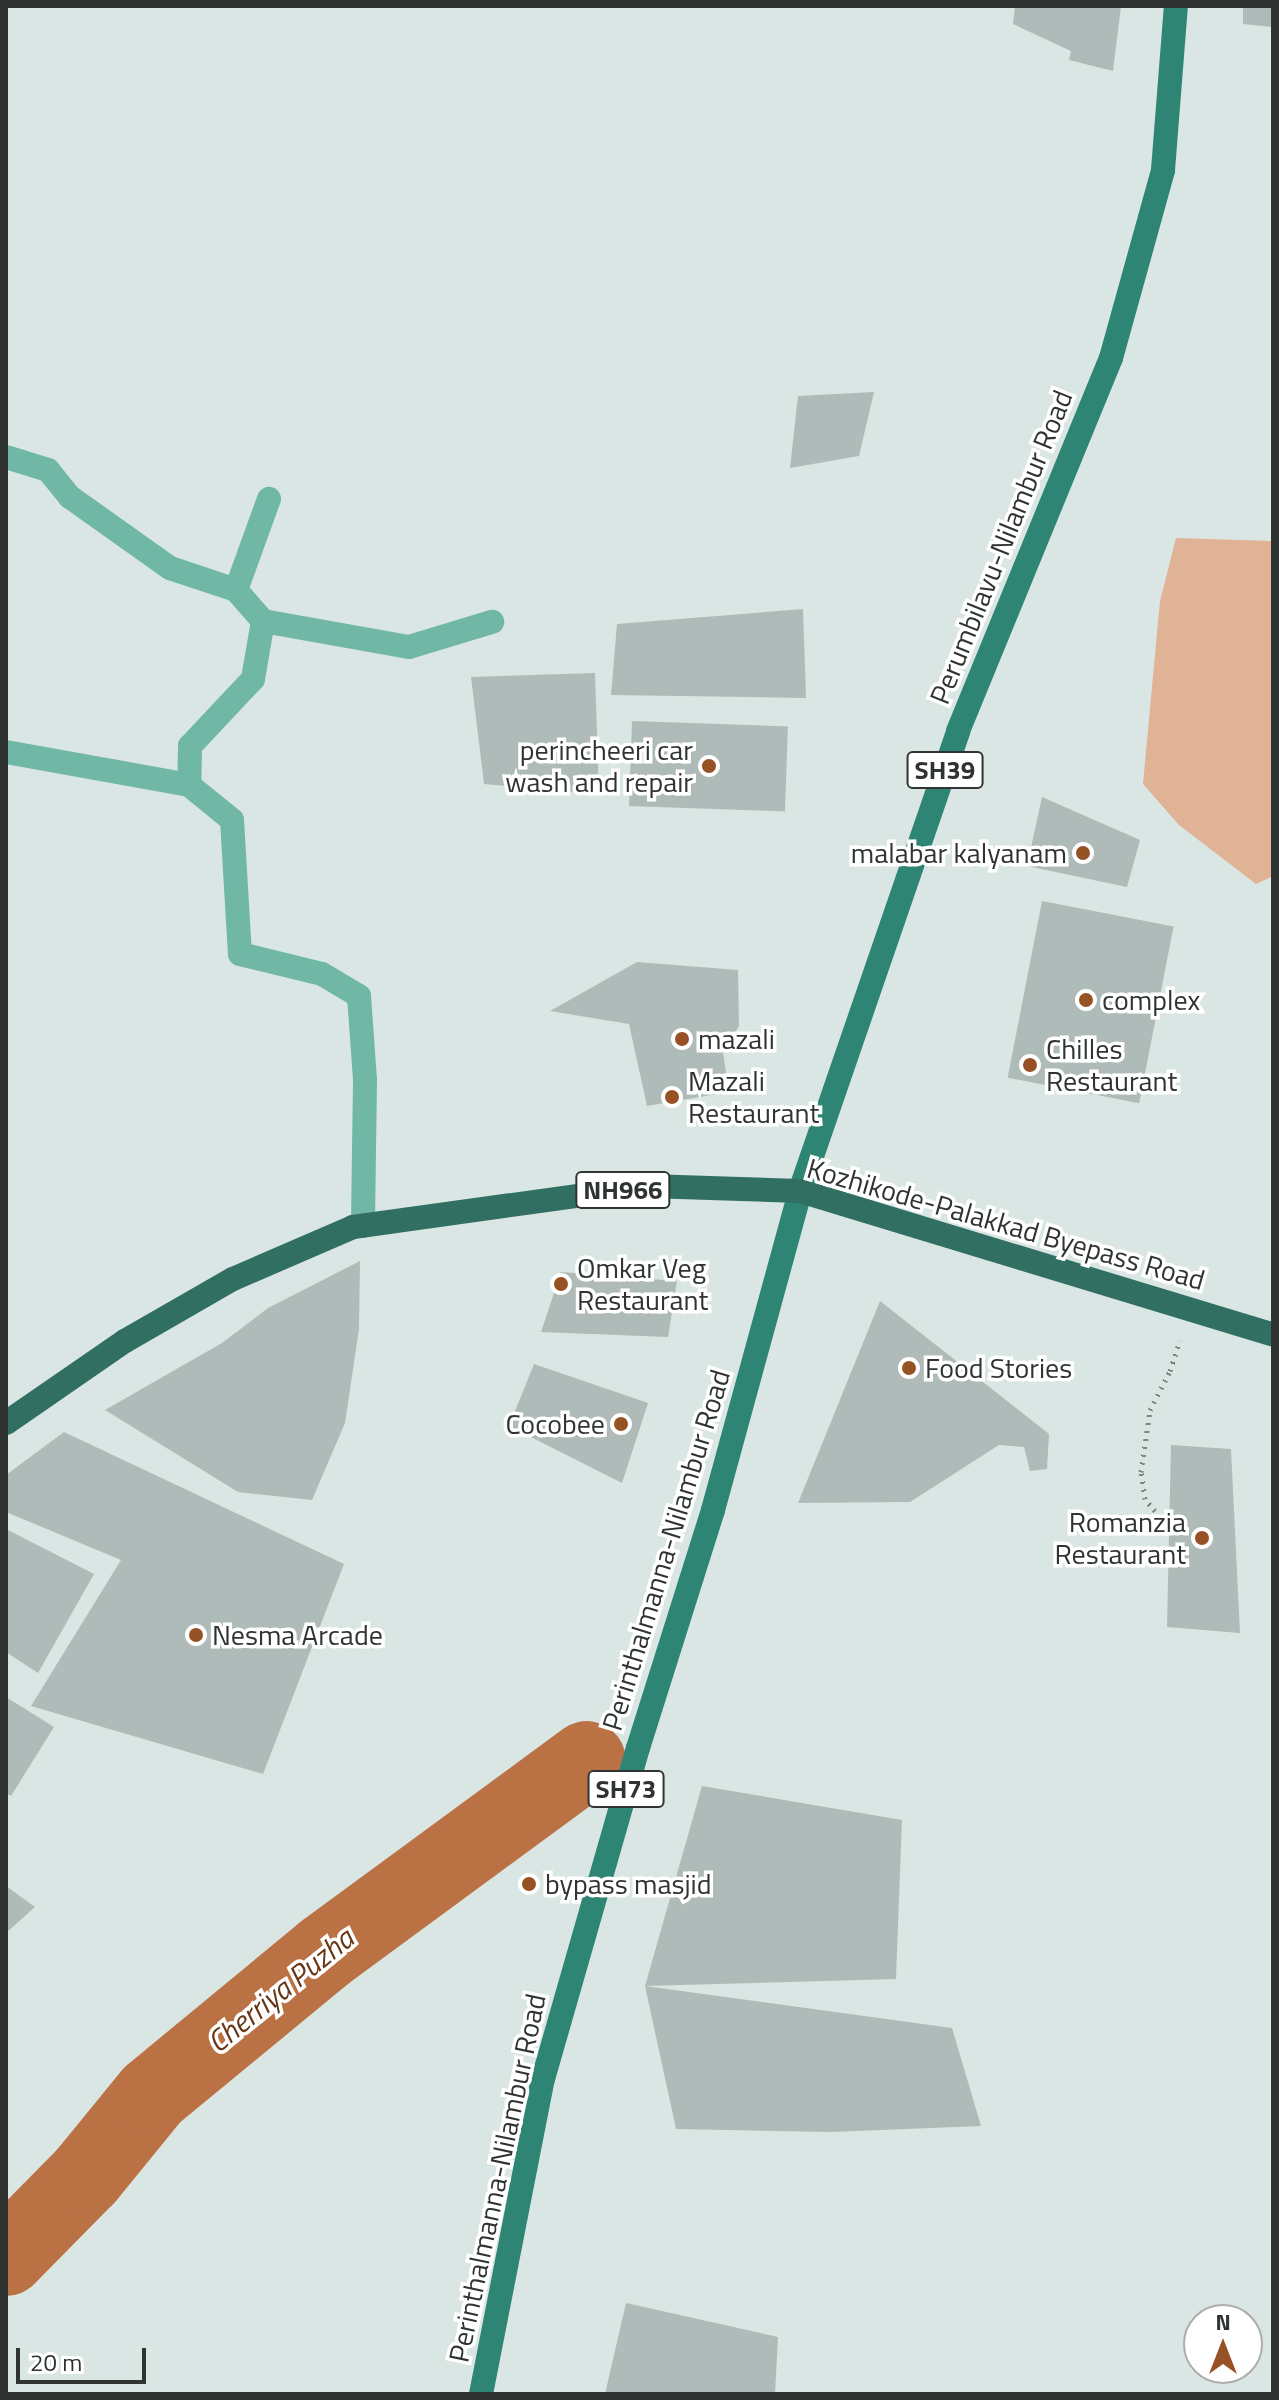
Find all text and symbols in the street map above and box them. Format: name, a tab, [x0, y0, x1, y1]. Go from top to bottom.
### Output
street label: Perumbilavu-Nilambur Road	[923, 385, 1079, 709]
place label: perincheeri car wash and repair	[505, 733, 693, 799]
road number: SH39	[905, 748, 985, 792]
marker: perincheeri car wash and repair	[700, 757, 718, 775]
place label: malabar kalyanam	[851, 836, 1067, 870]
marker: malabar kalyanam	[1074, 844, 1092, 862]
place label: complex	[1102, 983, 1200, 1017]
marker: complex	[1077, 991, 1095, 1009]
place label: mazali	[698, 1022, 775, 1056]
marker: mazali	[673, 1030, 691, 1048]
place label: Chilles Restaurant	[1046, 1032, 1177, 1098]
marker: Chilles Restaurant	[1021, 1056, 1039, 1074]
place label: Mazali Restaurant	[688, 1064, 819, 1130]
marker: Mazali Restaurant	[663, 1088, 681, 1106]
street label: Kozhikode-Palakkad Byepass Road	[803, 1151, 1209, 1297]
road number: NH966	[575, 1168, 671, 1212]
place label: Omkar Veg Restaurant	[577, 1251, 708, 1317]
marker: Omkar Veg Restaurant	[552, 1275, 570, 1293]
place label: Food Stories	[925, 1351, 1072, 1385]
marker: Food Stories	[900, 1359, 918, 1377]
street label: Perinthalmanna-Nilambur Road	[595, 1365, 737, 1735]
place label: Cocobee	[505, 1407, 605, 1441]
marker: Cocobee	[612, 1415, 630, 1433]
place label: Romanzia Restaurant	[1055, 1505, 1186, 1571]
marker: Romanzia Restaurant	[1193, 1529, 1211, 1547]
place label: Nesma Arcade	[212, 1618, 383, 1652]
marker: Nesma Arcade	[187, 1626, 205, 1644]
road number: SH73	[586, 1767, 666, 1811]
place label: bypass masjid	[545, 1867, 712, 1901]
marker: bypass masjid	[520, 1875, 538, 1893]
water label: Cherriya Puzha	[200, 1920, 360, 2060]
street label: Perinthalmanna-Nilambur Road	[442, 1991, 552, 2365]
north arrow	[1183, 2304, 1263, 2384]
text: N	[1215, 2305, 1231, 2339]
scale bar	[20, 2332, 150, 2382]
text: 20 m	[30, 2344, 82, 2380]

